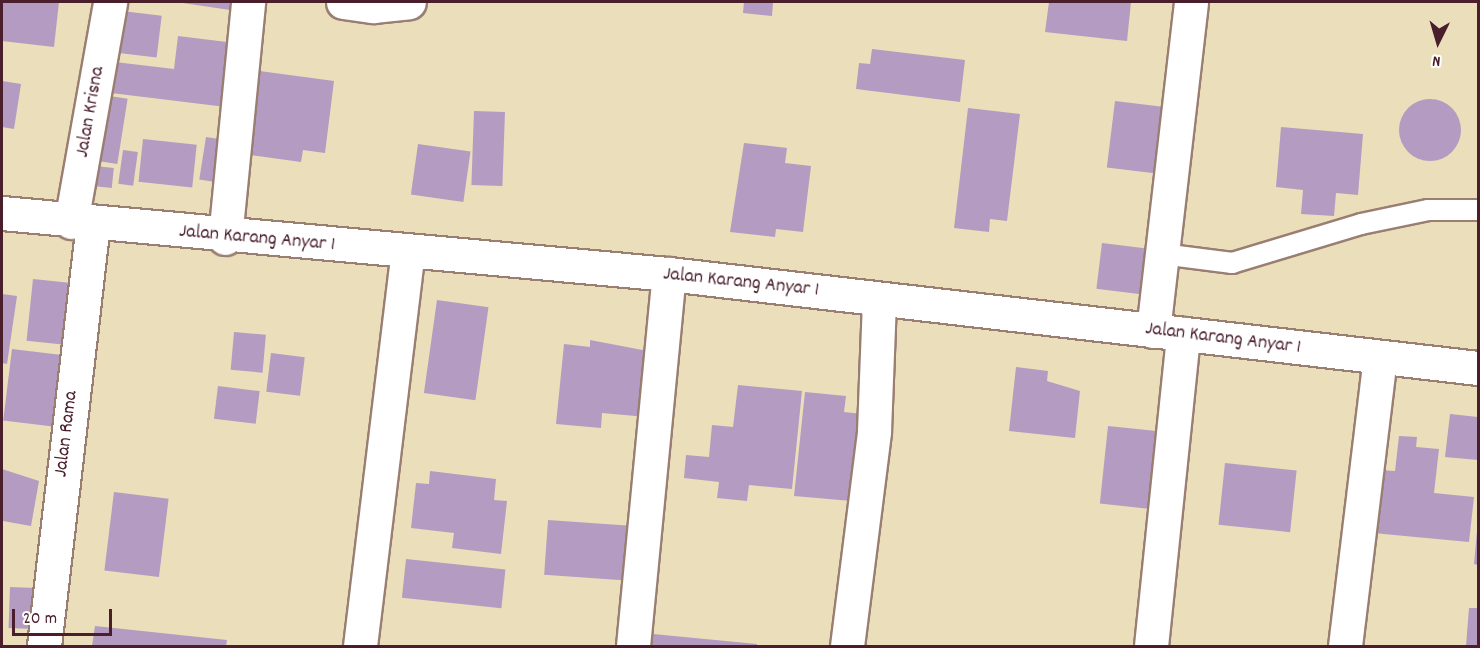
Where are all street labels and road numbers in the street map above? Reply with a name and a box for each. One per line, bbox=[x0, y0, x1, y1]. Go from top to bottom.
street label: Jalan Krisna bbox=[71, 65, 111, 159]
street label: Jalan Karang Anyar 1 bbox=[178, 220, 336, 258]
street label: Jalan Karang Anyar 1 bbox=[662, 263, 820, 303]
street label: Jalan Karang Anyar 1 bbox=[1144, 318, 1302, 360]
street label: Jalan Rama bbox=[50, 389, 84, 479]

